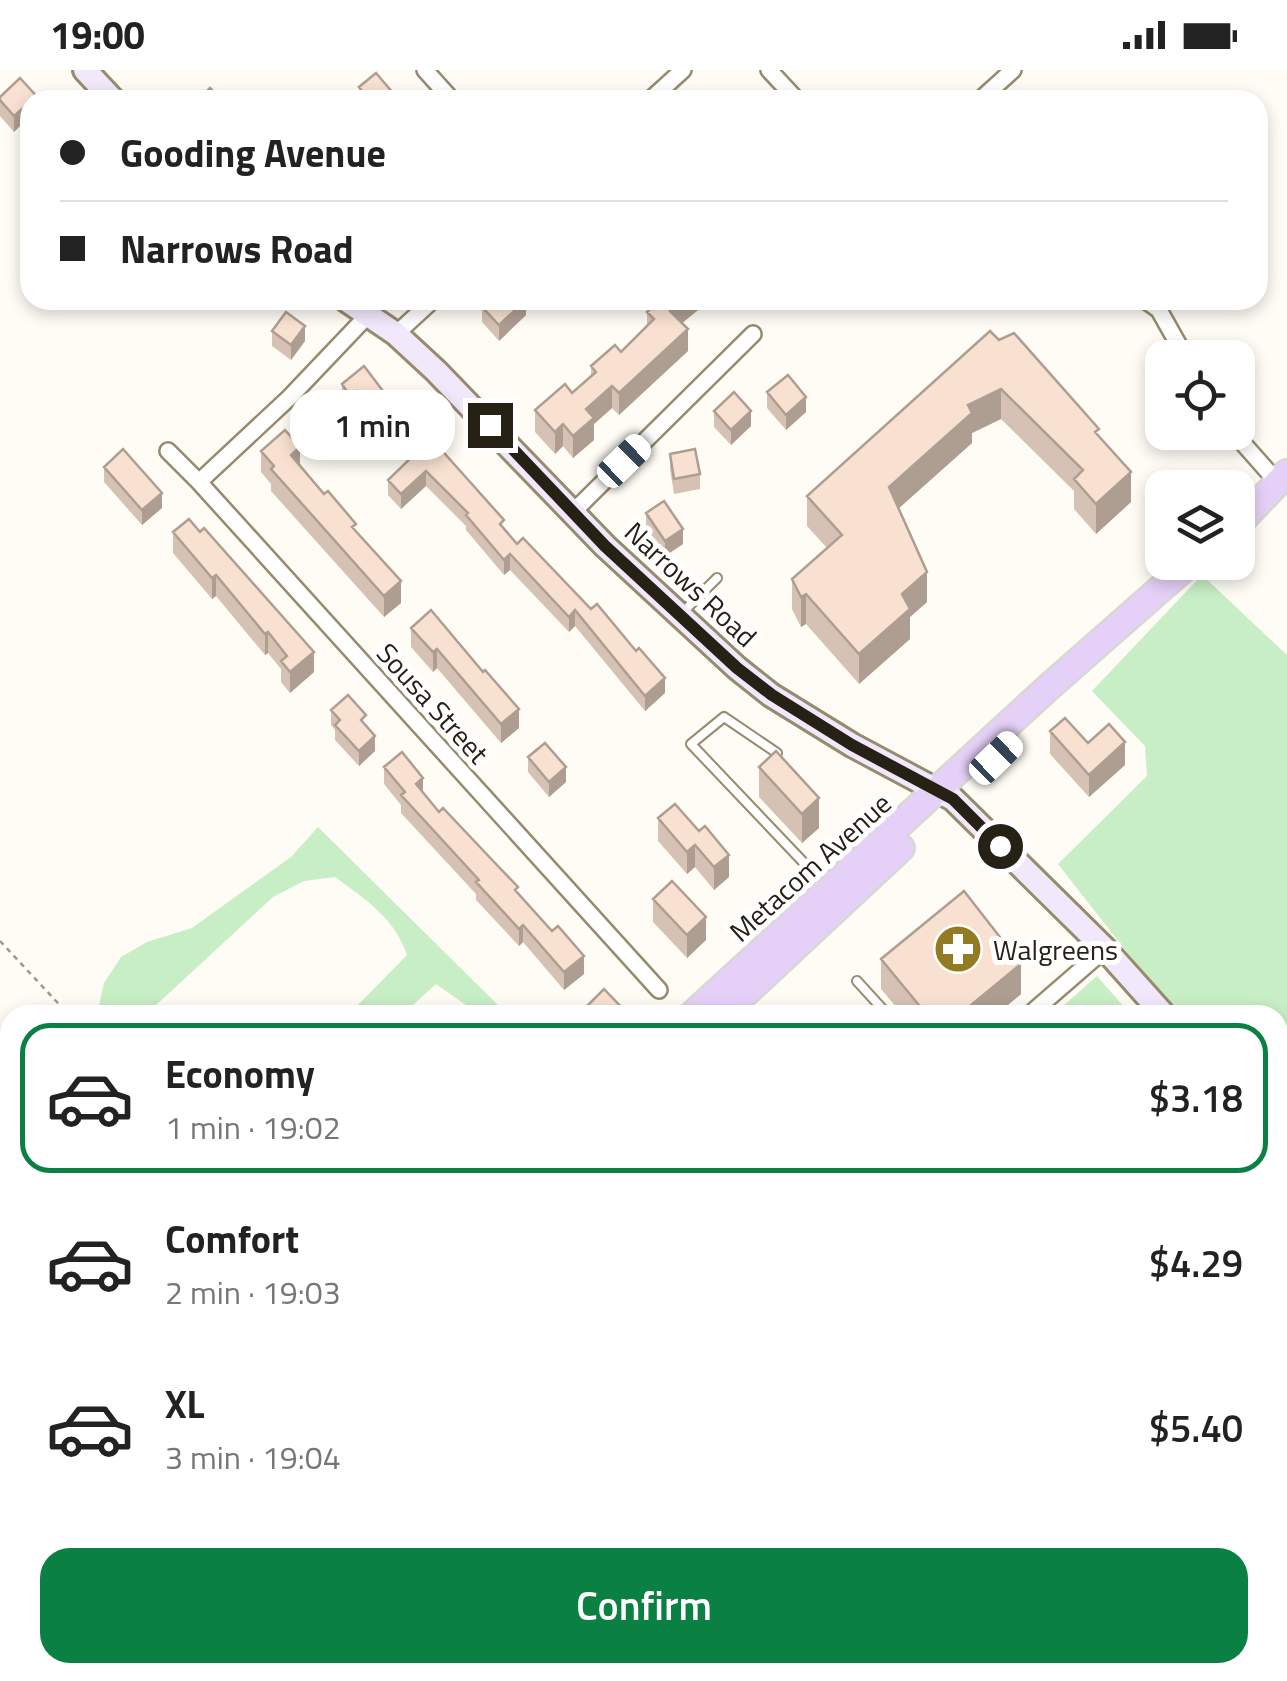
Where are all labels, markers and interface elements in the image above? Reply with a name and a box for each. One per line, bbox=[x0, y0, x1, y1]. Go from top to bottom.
text: 19:00 bbox=[50, 6, 145, 64]
text: Gooding Avenue bbox=[120, 124, 386, 182]
text: Narrows Road bbox=[120, 220, 354, 278]
map controls bbox=[1145, 340, 1255, 580]
button: locate bbox=[1145, 340, 1255, 450]
callout: 1 min bbox=[290, 390, 455, 460]
text: 1 min bbox=[334, 401, 411, 449]
route end bbox=[468, 403, 513, 448]
car bbox=[592, 429, 656, 493]
button: layers bbox=[1145, 470, 1255, 580]
street label: Narrows Road bbox=[615, 511, 767, 657]
street label: Sousa Street bbox=[367, 633, 499, 773]
car bbox=[964, 726, 1028, 790]
street label: Metacom Avenue bbox=[719, 782, 901, 952]
route start bbox=[978, 824, 1023, 869]
pharmacy icon: Walgreens bbox=[932, 923, 984, 975]
place label: Walgreens bbox=[993, 928, 1118, 971]
text: Economy bbox=[165, 1045, 315, 1103]
icon: car bbox=[45, 1053, 135, 1143]
text: $3.18 bbox=[1149, 1069, 1243, 1127]
text: 1 min · 19:02 bbox=[165, 1103, 341, 1151]
text: Comfort bbox=[165, 1210, 299, 1268]
icon: car bbox=[45, 1218, 135, 1308]
text: $4.29 bbox=[1149, 1234, 1243, 1292]
text: 2 min · 19:03 bbox=[165, 1268, 341, 1316]
text: XL bbox=[165, 1375, 205, 1433]
icon: car bbox=[45, 1383, 135, 1473]
text: $5.40 bbox=[1149, 1399, 1243, 1457]
text: 3 min · 19:04 bbox=[165, 1433, 341, 1481]
button: Confirm bbox=[40, 1548, 1248, 1663]

